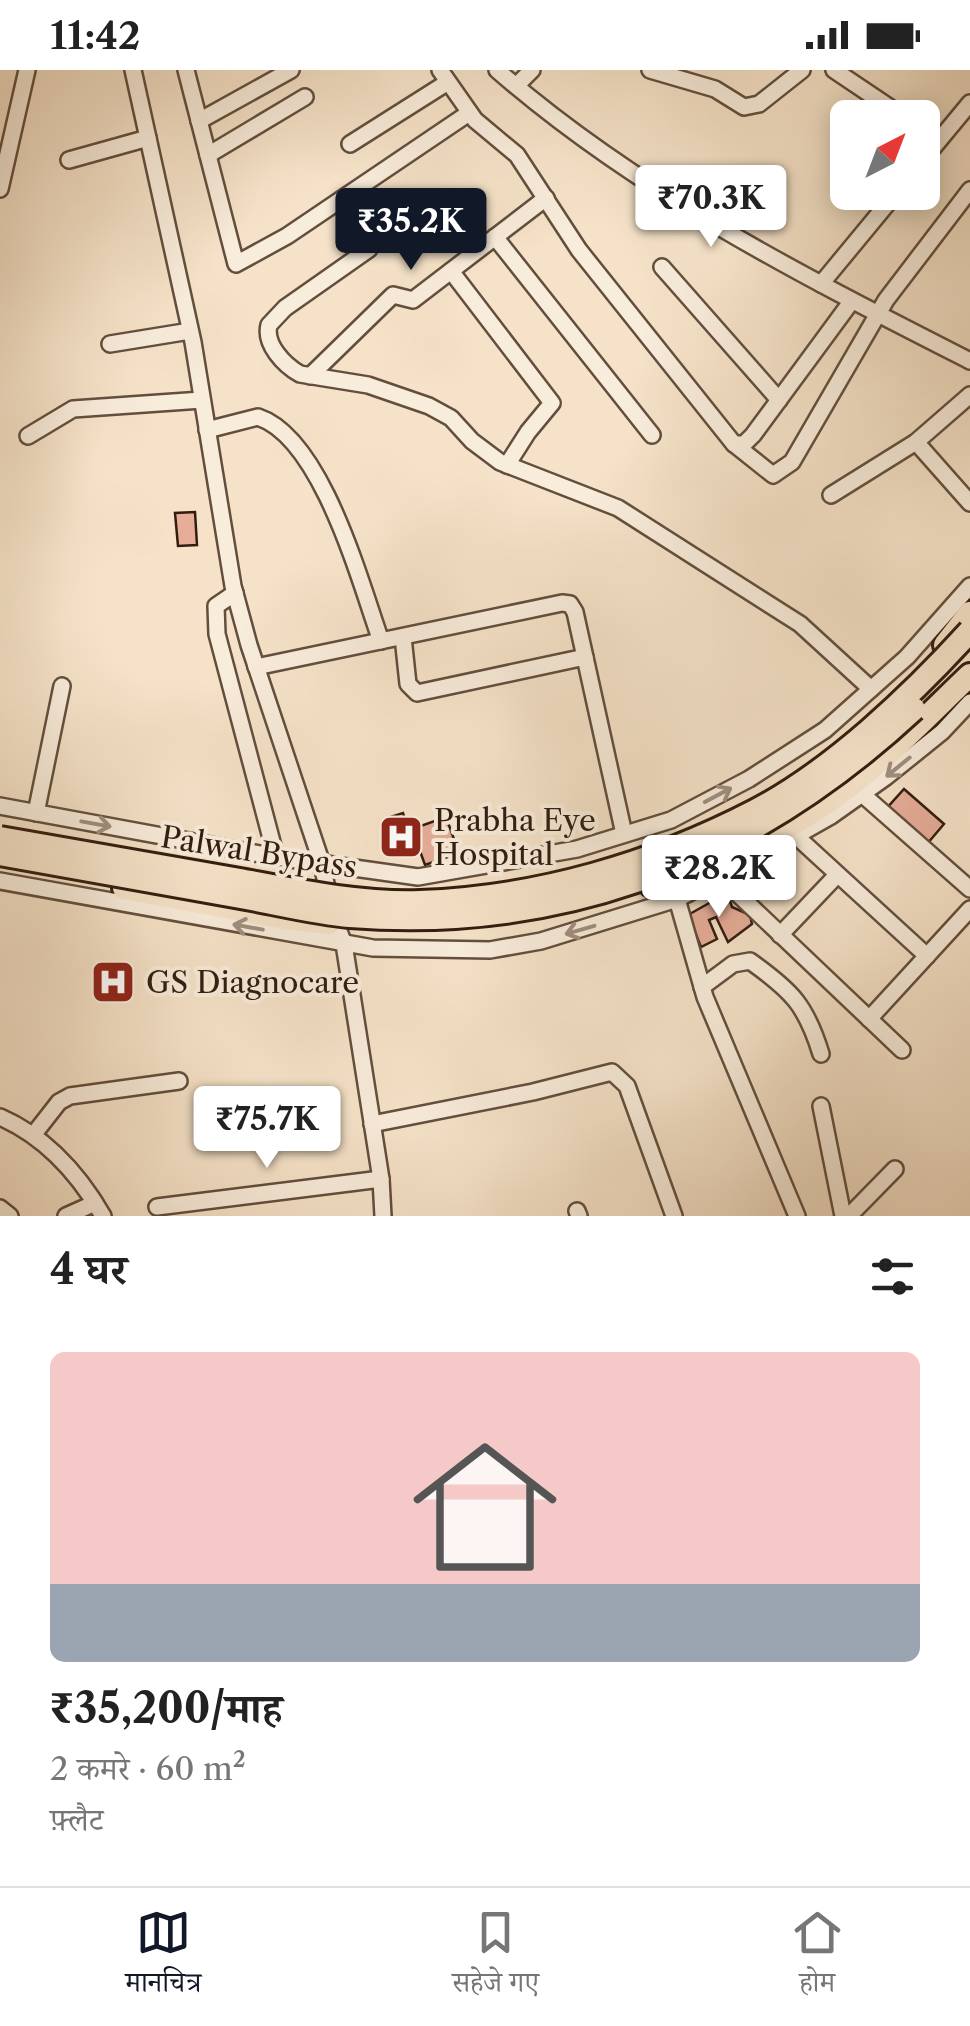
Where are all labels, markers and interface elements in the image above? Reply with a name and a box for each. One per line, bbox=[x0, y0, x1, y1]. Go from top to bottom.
text: 11:42 bbox=[50, 12, 140, 59]
north arrow bbox=[830, 100, 940, 210]
map controls bbox=[830, 100, 940, 210]
pin: ₹70.3K bbox=[630, 165, 792, 250]
text: ₹70.3K bbox=[657, 178, 765, 217]
pin: ₹35.2K bbox=[330, 188, 492, 273]
text: ₹35.2K bbox=[357, 201, 465, 240]
one-way arrow bbox=[886, 756, 912, 778]
one-way arrow bbox=[703, 785, 733, 804]
place label: Prabha Eye Hospital bbox=[434, 802, 596, 873]
hospital icon: Prabha Eye Hospital bbox=[378, 814, 424, 860]
one-way arrow bbox=[79, 815, 112, 834]
street label: Palwal Bypass bbox=[158, 818, 360, 886]
pin: ₹28.2K bbox=[638, 835, 800, 920]
text: ₹28.2K bbox=[664, 848, 774, 887]
one-way arrow bbox=[232, 917, 265, 936]
one-way arrow bbox=[565, 922, 596, 940]
hospital icon: GS Diagnocare bbox=[90, 959, 136, 1005]
place label: GS Diagnocare bbox=[146, 964, 359, 1001]
pin: ₹75.7K bbox=[186, 1086, 348, 1171]
text: ₹75.7K bbox=[216, 1099, 318, 1138]
text: 4 घर bbox=[50, 1243, 127, 1295]
icon: filters bbox=[865, 1249, 920, 1304]
icon: home bbox=[395, 1417, 575, 1597]
text: ₹35,200/माह bbox=[50, 1682, 282, 1734]
text: 2 कमरे · 60 m² bbox=[50, 1749, 246, 1788]
text: फ़्लैट bbox=[50, 1800, 103, 1839]
tab: मानचित्र bbox=[125, 1905, 201, 2010]
tab: सहेजे गए bbox=[452, 1905, 539, 2010]
tab: होम bbox=[790, 1905, 845, 2010]

